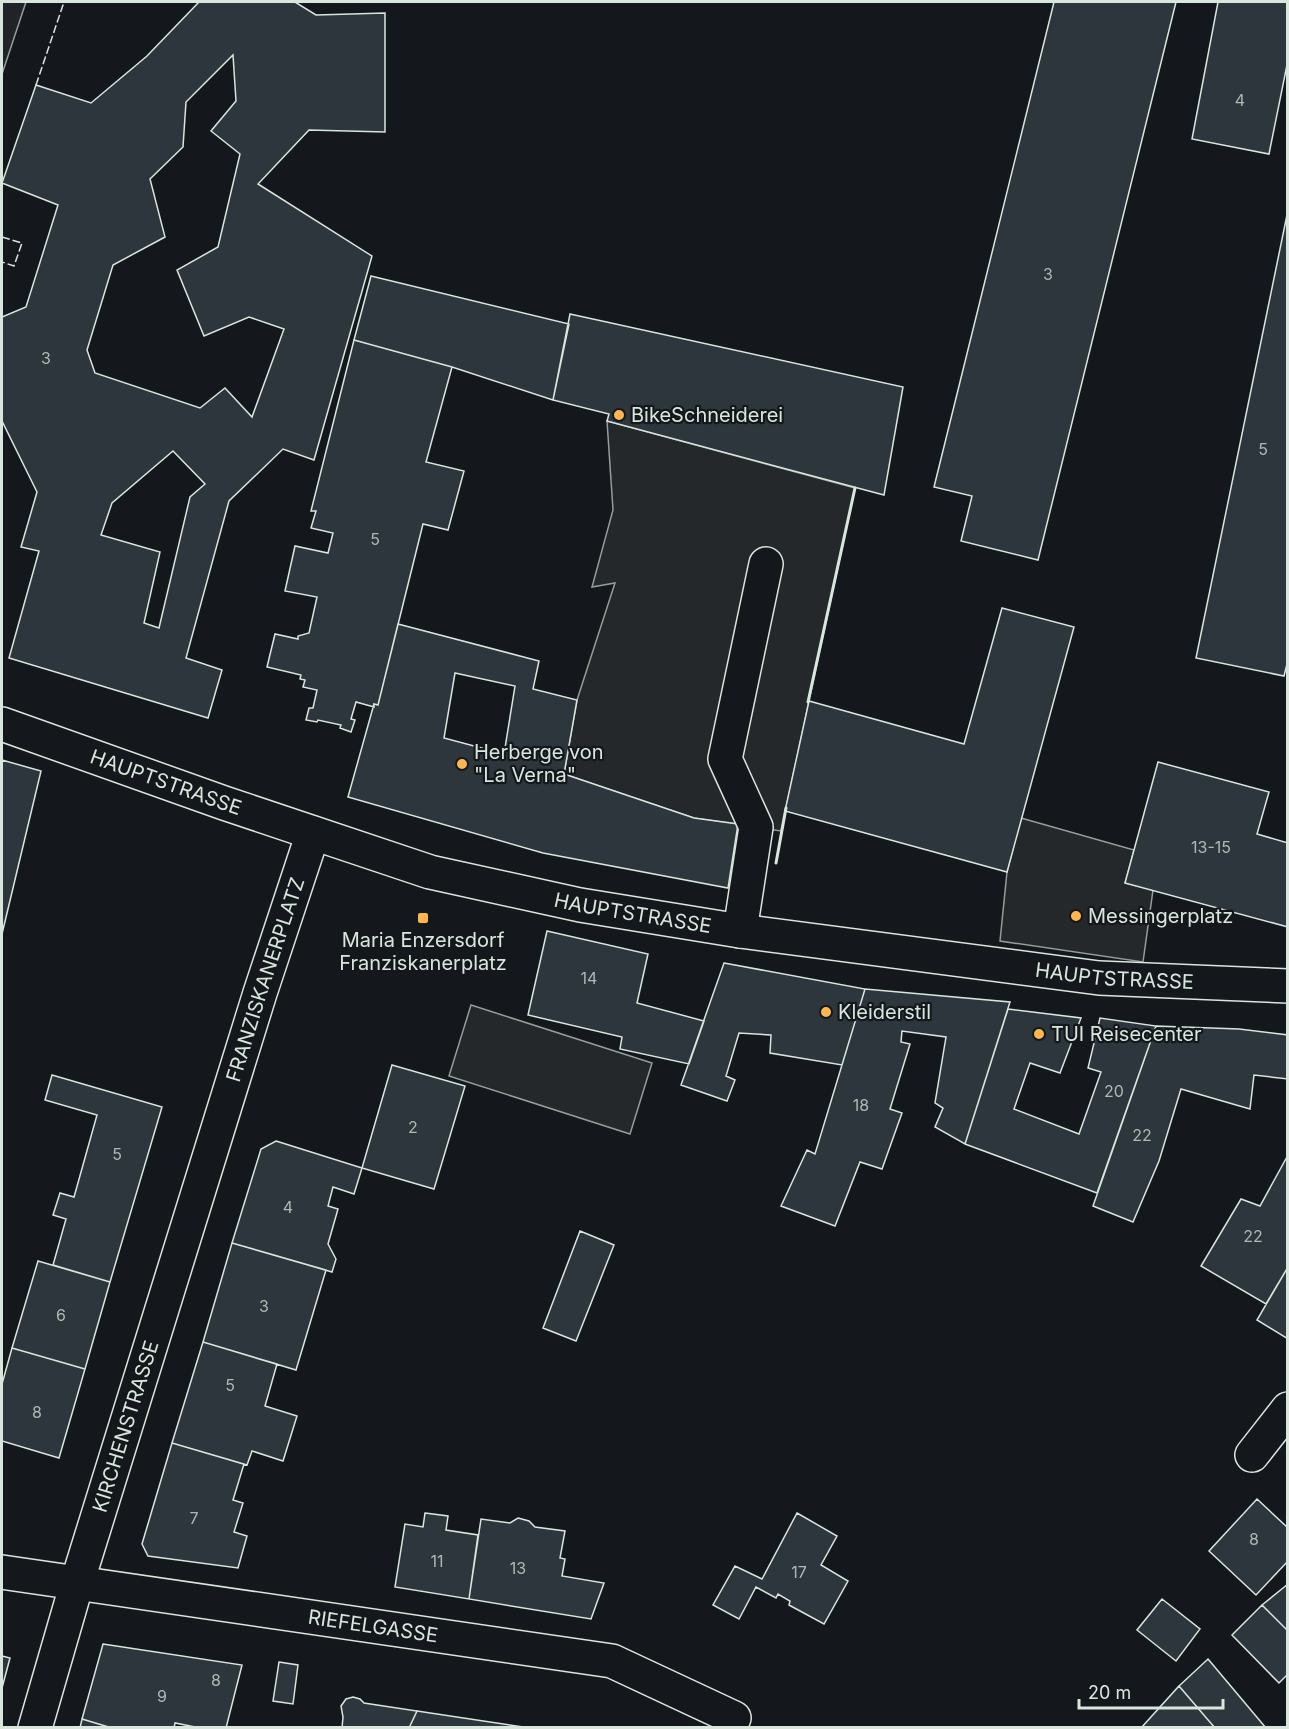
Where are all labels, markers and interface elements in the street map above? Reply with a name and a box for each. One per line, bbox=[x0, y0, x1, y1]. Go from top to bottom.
house number: 4 bbox=[1235, 90, 1245, 110]
house number: 3 bbox=[1043, 264, 1053, 284]
house number: 3 bbox=[41, 348, 51, 368]
place label: BikeSchneiderei bbox=[631, 403, 783, 427]
marker: BikeSchneiderei bbox=[612, 408, 626, 422]
house number: 5 bbox=[1258, 439, 1268, 459]
house number: 5 bbox=[370, 529, 380, 549]
place label: Herberge von "La Verna" bbox=[474, 740, 604, 787]
street label: HAUPTSTRASSE bbox=[87, 744, 245, 820]
marker: Herberge von "La Verna" bbox=[455, 757, 469, 771]
house number: 13-15 bbox=[1191, 837, 1231, 857]
street label: FRANZISKANERPLATZ bbox=[221, 874, 309, 1085]
street label: HAUPTSTRASSE bbox=[552, 888, 713, 938]
place label: Messingerplatz bbox=[1088, 904, 1233, 928]
marker: Messingerplatz bbox=[1069, 909, 1083, 923]
marker: Maria Enzersdorf Franziskanerplatz bbox=[416, 911, 430, 925]
place label: Maria Enzersdorf Franziskanerplatz bbox=[339, 928, 507, 975]
street label: HAUPTSTRASSE bbox=[1034, 958, 1194, 994]
house number: 14 bbox=[581, 968, 597, 988]
place label: Kleiderstil bbox=[838, 1000, 931, 1024]
marker: Kleiderstil bbox=[819, 1005, 833, 1019]
place label: TUI Reisecenter bbox=[1051, 1022, 1202, 1046]
marker: TUI Reisecenter bbox=[1032, 1027, 1046, 1041]
house number: 20 bbox=[1104, 1081, 1124, 1101]
house number: 18 bbox=[853, 1095, 869, 1115]
house number: 2 bbox=[408, 1117, 418, 1137]
house number: 22 bbox=[1132, 1125, 1152, 1145]
house number: 5 bbox=[112, 1144, 122, 1164]
house number: 4 bbox=[283, 1197, 293, 1217]
house number: 22 bbox=[1243, 1226, 1263, 1246]
house number: 3 bbox=[259, 1296, 269, 1316]
house number: 6 bbox=[56, 1305, 66, 1325]
street label: KIRCHENSTRASSE bbox=[88, 1338, 163, 1515]
house number: 5 bbox=[225, 1375, 235, 1395]
house number: 8 bbox=[32, 1402, 42, 1422]
house number: 7 bbox=[189, 1508, 199, 1528]
house number: 8 bbox=[1249, 1529, 1259, 1549]
house number: 11 bbox=[430, 1551, 444, 1571]
house number: 13 bbox=[510, 1558, 526, 1578]
house number: 17 bbox=[791, 1562, 807, 1582]
street label: RIEFELGASSE bbox=[307, 1605, 440, 1647]
house number: 8 bbox=[211, 1670, 221, 1690]
scale bar bbox=[1079, 1672, 1223, 1710]
text: 20 m bbox=[1088, 1682, 1131, 1703]
house number: 9 bbox=[157, 1686, 167, 1706]

